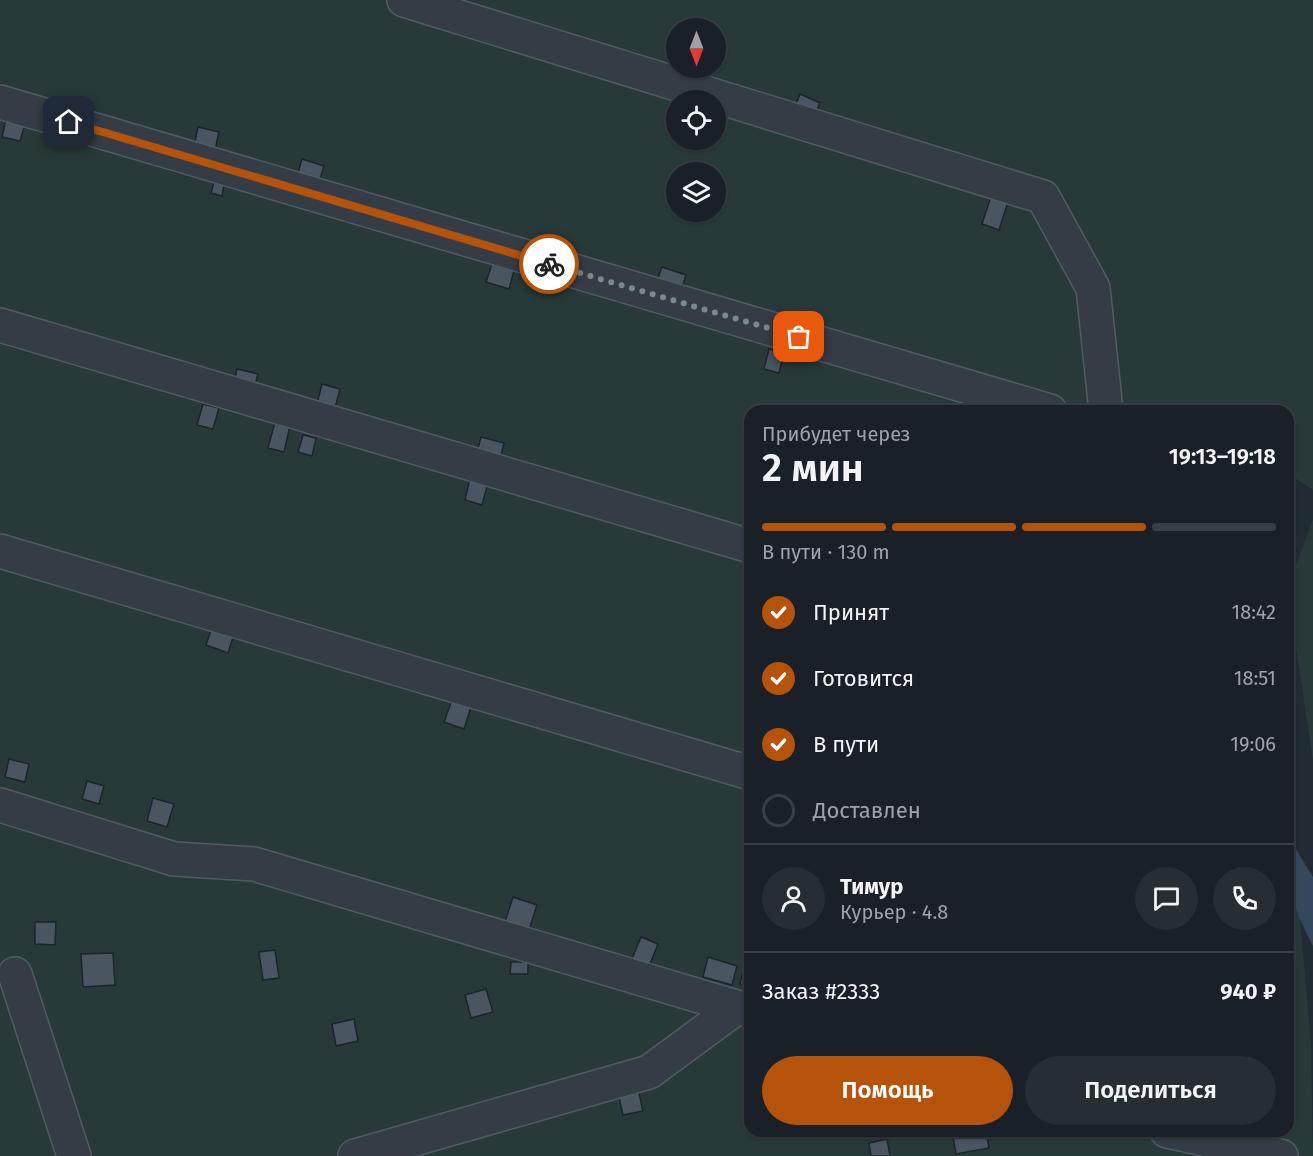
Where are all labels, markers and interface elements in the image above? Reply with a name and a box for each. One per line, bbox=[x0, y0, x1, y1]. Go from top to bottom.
north arrow bbox=[666, 18, 726, 78]
map controls bbox=[666, 18, 726, 222]
button: locate bbox=[666, 90, 726, 150]
pin bbox=[43, 96, 94, 147]
icon: home bbox=[52, 105, 85, 138]
button: layers bbox=[666, 162, 726, 222]
courier bbox=[519, 234, 579, 294]
icon: bike bbox=[533, 248, 566, 281]
pin bbox=[773, 311, 824, 362]
icon: bag bbox=[782, 320, 815, 353]
text: Прибудет через bbox=[762, 422, 911, 446]
text: 19:13–19:18 bbox=[1169, 443, 1276, 470]
text: 2 мин bbox=[762, 445, 864, 491]
text: В пути · 130 m bbox=[762, 540, 890, 564]
icon: check bbox=[762, 596, 795, 629]
text: Принят bbox=[813, 599, 889, 626]
text: 18:42 bbox=[1231, 600, 1276, 624]
icon: check bbox=[762, 662, 795, 695]
text: Готовится bbox=[813, 665, 914, 692]
text: 18:51 bbox=[1234, 666, 1276, 690]
icon: check bbox=[762, 728, 795, 761]
text: В пути bbox=[813, 731, 879, 758]
text: 19:06 bbox=[1230, 732, 1276, 756]
text: Доставлен bbox=[813, 797, 921, 824]
button: person bbox=[762, 867, 825, 930]
button: chat bbox=[1135, 867, 1198, 930]
button: phone bbox=[1213, 867, 1276, 930]
text: Тимур bbox=[840, 873, 903, 900]
text: Курьер · 4.8 bbox=[840, 900, 948, 924]
text: Заказ #2333 bbox=[762, 978, 880, 1005]
text: 940 ₽ bbox=[1220, 978, 1276, 1005]
button: Помощь bbox=[762, 1056, 1013, 1125]
button: Поделиться bbox=[1025, 1056, 1276, 1125]

